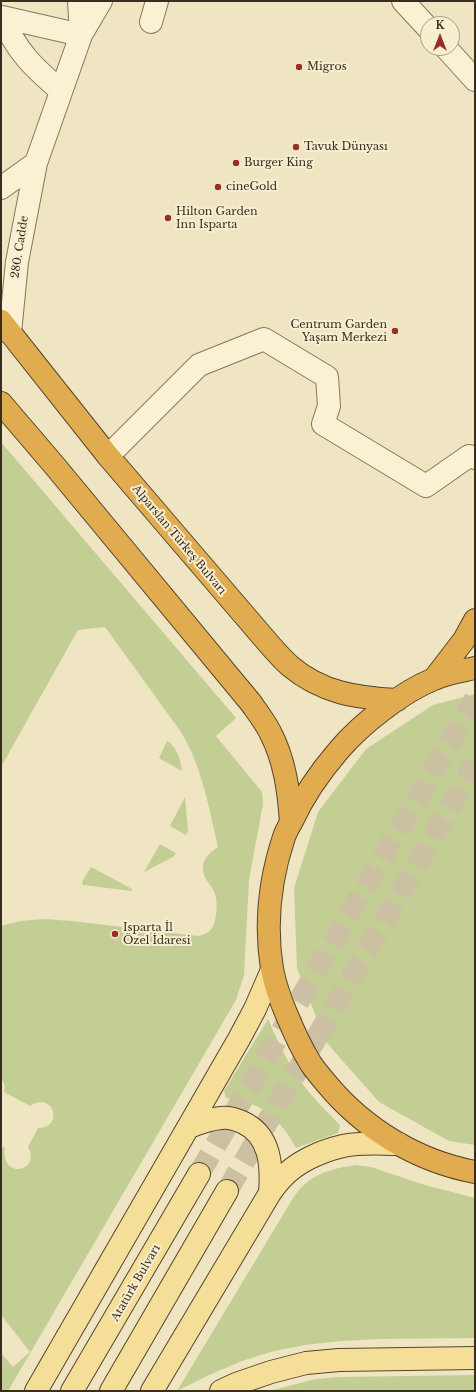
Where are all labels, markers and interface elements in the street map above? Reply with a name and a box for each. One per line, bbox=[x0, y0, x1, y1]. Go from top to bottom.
north arrow bbox=[420, 16, 460, 56]
text: K bbox=[435, 18, 445, 32]
place label: Migros bbox=[307, 60, 347, 74]
marker: Migros bbox=[294, 62, 304, 72]
place label: Tavuk Dünyası bbox=[304, 140, 388, 154]
marker: Tavuk Dünyası bbox=[291, 142, 301, 152]
place label: Burger King bbox=[244, 156, 313, 170]
marker: Burger King bbox=[231, 158, 241, 168]
place label: cineGold bbox=[226, 180, 277, 194]
marker: cineGold bbox=[213, 182, 223, 192]
place label: Hilton Garden Inn Isparta bbox=[176, 205, 258, 231]
marker: Hilton Garden Inn Isparta bbox=[163, 213, 173, 223]
street label: 280. Cadde bbox=[9, 215, 31, 279]
place label: Centrum Garden Yaşam Merkezi bbox=[290, 318, 387, 344]
marker: Centrum Garden Yaşam Merkezi bbox=[390, 326, 400, 336]
street label: Alparslan Türkeş Bulvarı bbox=[129, 483, 229, 597]
place label: Isparta İl Özel İdaresi bbox=[123, 921, 190, 947]
marker: Isparta İl Özel İdaresi bbox=[110, 929, 120, 939]
street label: Atatürk Bulvarı bbox=[109, 1242, 163, 1324]

